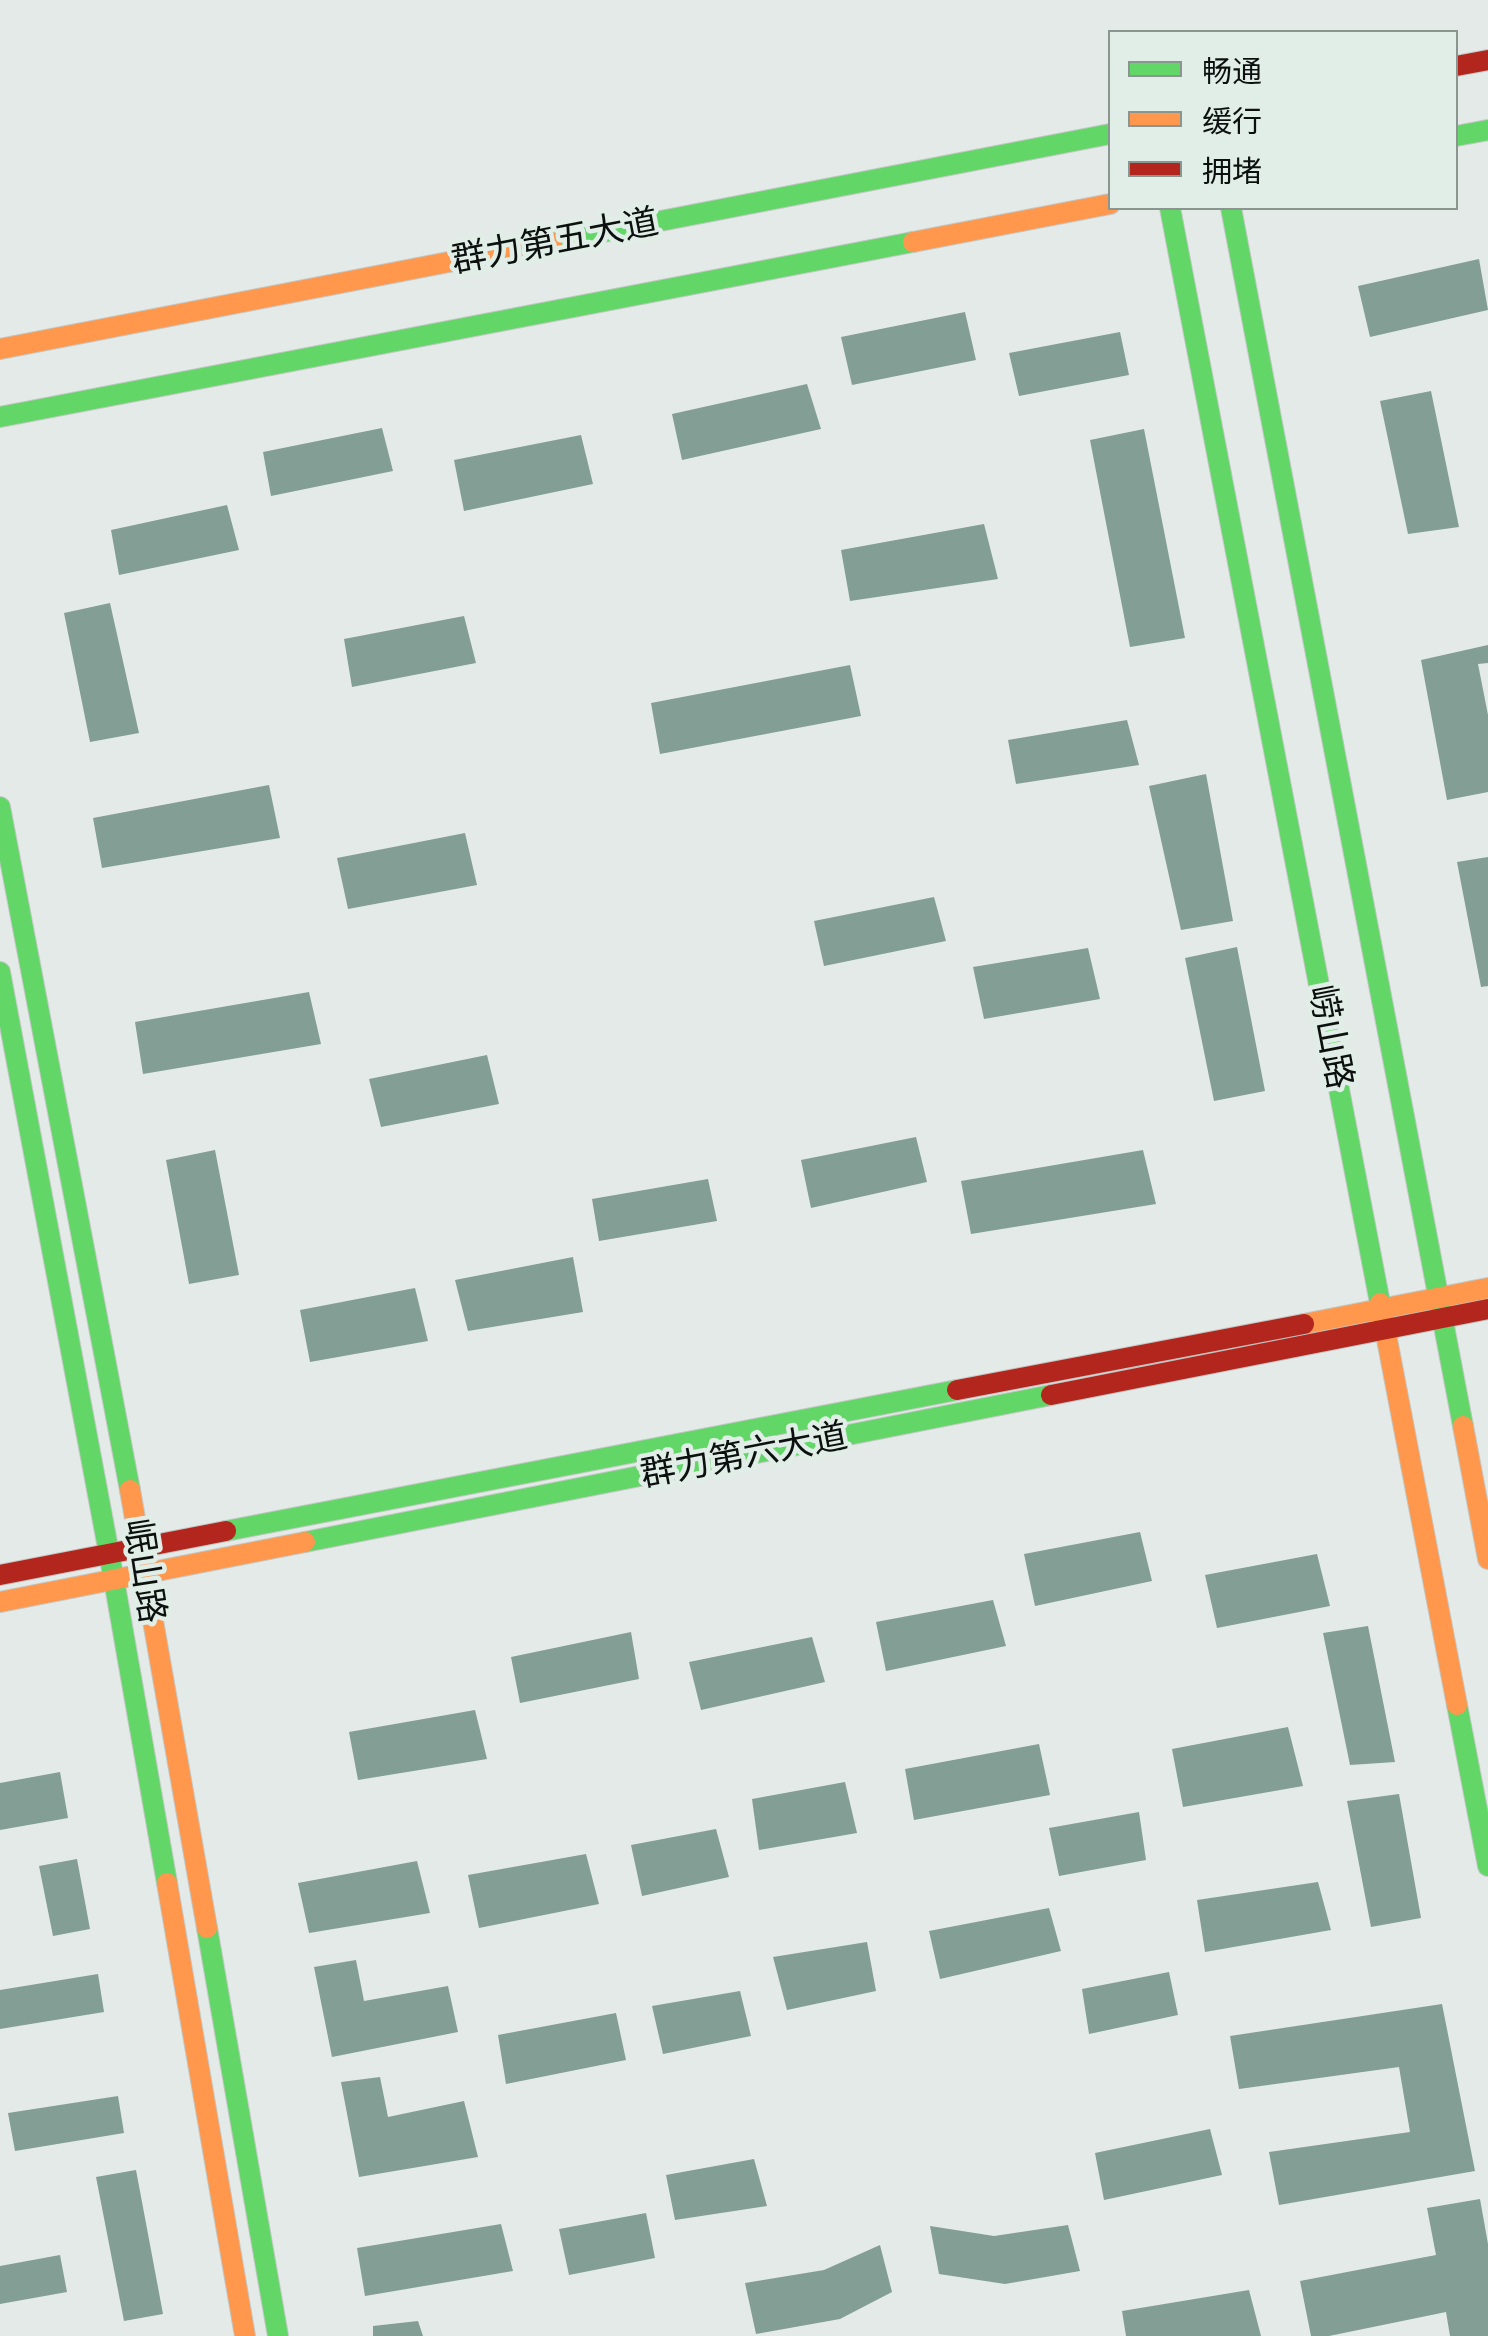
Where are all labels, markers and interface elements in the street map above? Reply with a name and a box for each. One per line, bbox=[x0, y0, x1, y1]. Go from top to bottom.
legend bbox=[1108, 30, 1458, 210]
text: 畅通 bbox=[1202, 52, 1262, 90]
text: 缓行 bbox=[1202, 102, 1262, 140]
text: 拥堵 bbox=[1202, 152, 1262, 190]
street label: 群力第五大道 bbox=[448, 201, 662, 283]
street label: 崂山路 bbox=[1299, 981, 1361, 1093]
street label: 群力第六大道 bbox=[637, 1415, 851, 1497]
street label: 岷山路 bbox=[115, 1516, 173, 1626]

